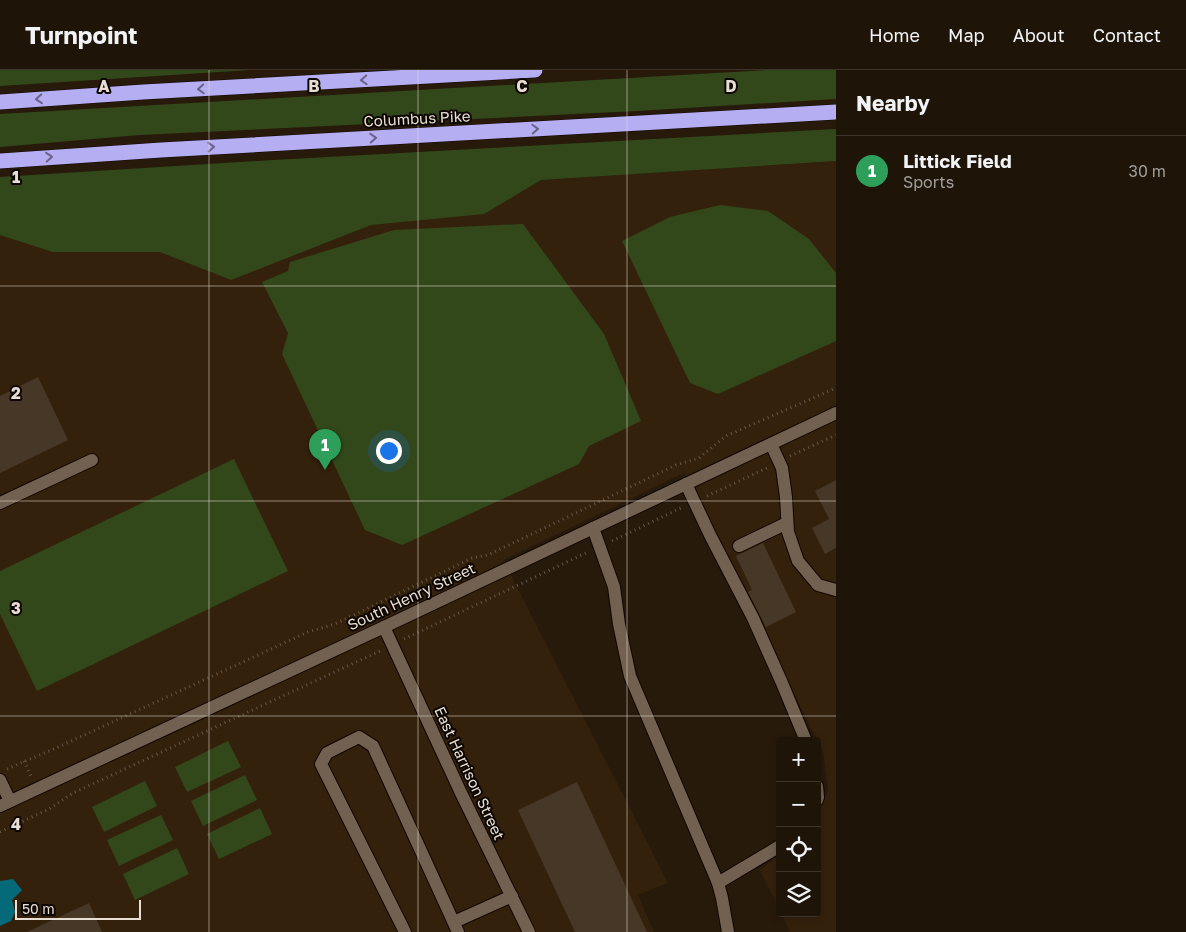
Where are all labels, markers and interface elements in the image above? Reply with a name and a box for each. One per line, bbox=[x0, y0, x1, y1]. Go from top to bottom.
text: Turnpoint bbox=[25, 20, 138, 49]
text: Home bbox=[869, 24, 920, 46]
text: Map bbox=[948, 24, 985, 46]
text: About bbox=[1013, 24, 1065, 46]
text: Contact bbox=[1093, 24, 1161, 46]
one-way arrow bbox=[359, 74, 367, 85]
text: A bbox=[98, 76, 110, 96]
text: B bbox=[308, 76, 320, 96]
text: C bbox=[516, 76, 528, 96]
text: D bbox=[725, 76, 737, 96]
one-way arrow bbox=[197, 83, 205, 94]
text: Nearby bbox=[856, 90, 930, 116]
one-way arrow bbox=[35, 93, 43, 104]
street label: Columbus Pike bbox=[363, 106, 471, 130]
one-way arrow bbox=[532, 124, 540, 135]
one-way arrow bbox=[369, 133, 377, 144]
one-way arrow bbox=[207, 142, 215, 153]
text: Littick Field bbox=[903, 149, 1012, 172]
one-way arrow bbox=[45, 152, 53, 163]
text: 1 bbox=[868, 161, 876, 181]
text: 30 m bbox=[1129, 161, 1166, 181]
text: 1 bbox=[12, 167, 20, 187]
text: Sports bbox=[903, 172, 954, 192]
text: 2 bbox=[11, 383, 21, 403]
pin: 1 bbox=[309, 429, 341, 470]
your location bbox=[376, 438, 402, 464]
street label: South Henry Street bbox=[344, 559, 478, 633]
text: 3 bbox=[11, 598, 21, 618]
street label: East Harrison Street bbox=[431, 703, 509, 843]
map controls bbox=[776, 737, 821, 917]
button: + bbox=[776, 737, 821, 782]
button: − bbox=[776, 782, 821, 827]
text: 4 bbox=[11, 814, 21, 834]
button: locate bbox=[776, 827, 821, 872]
button: layers bbox=[776, 872, 821, 917]
scale bar bbox=[15, 897, 141, 920]
text: 50 m bbox=[22, 900, 55, 917]

